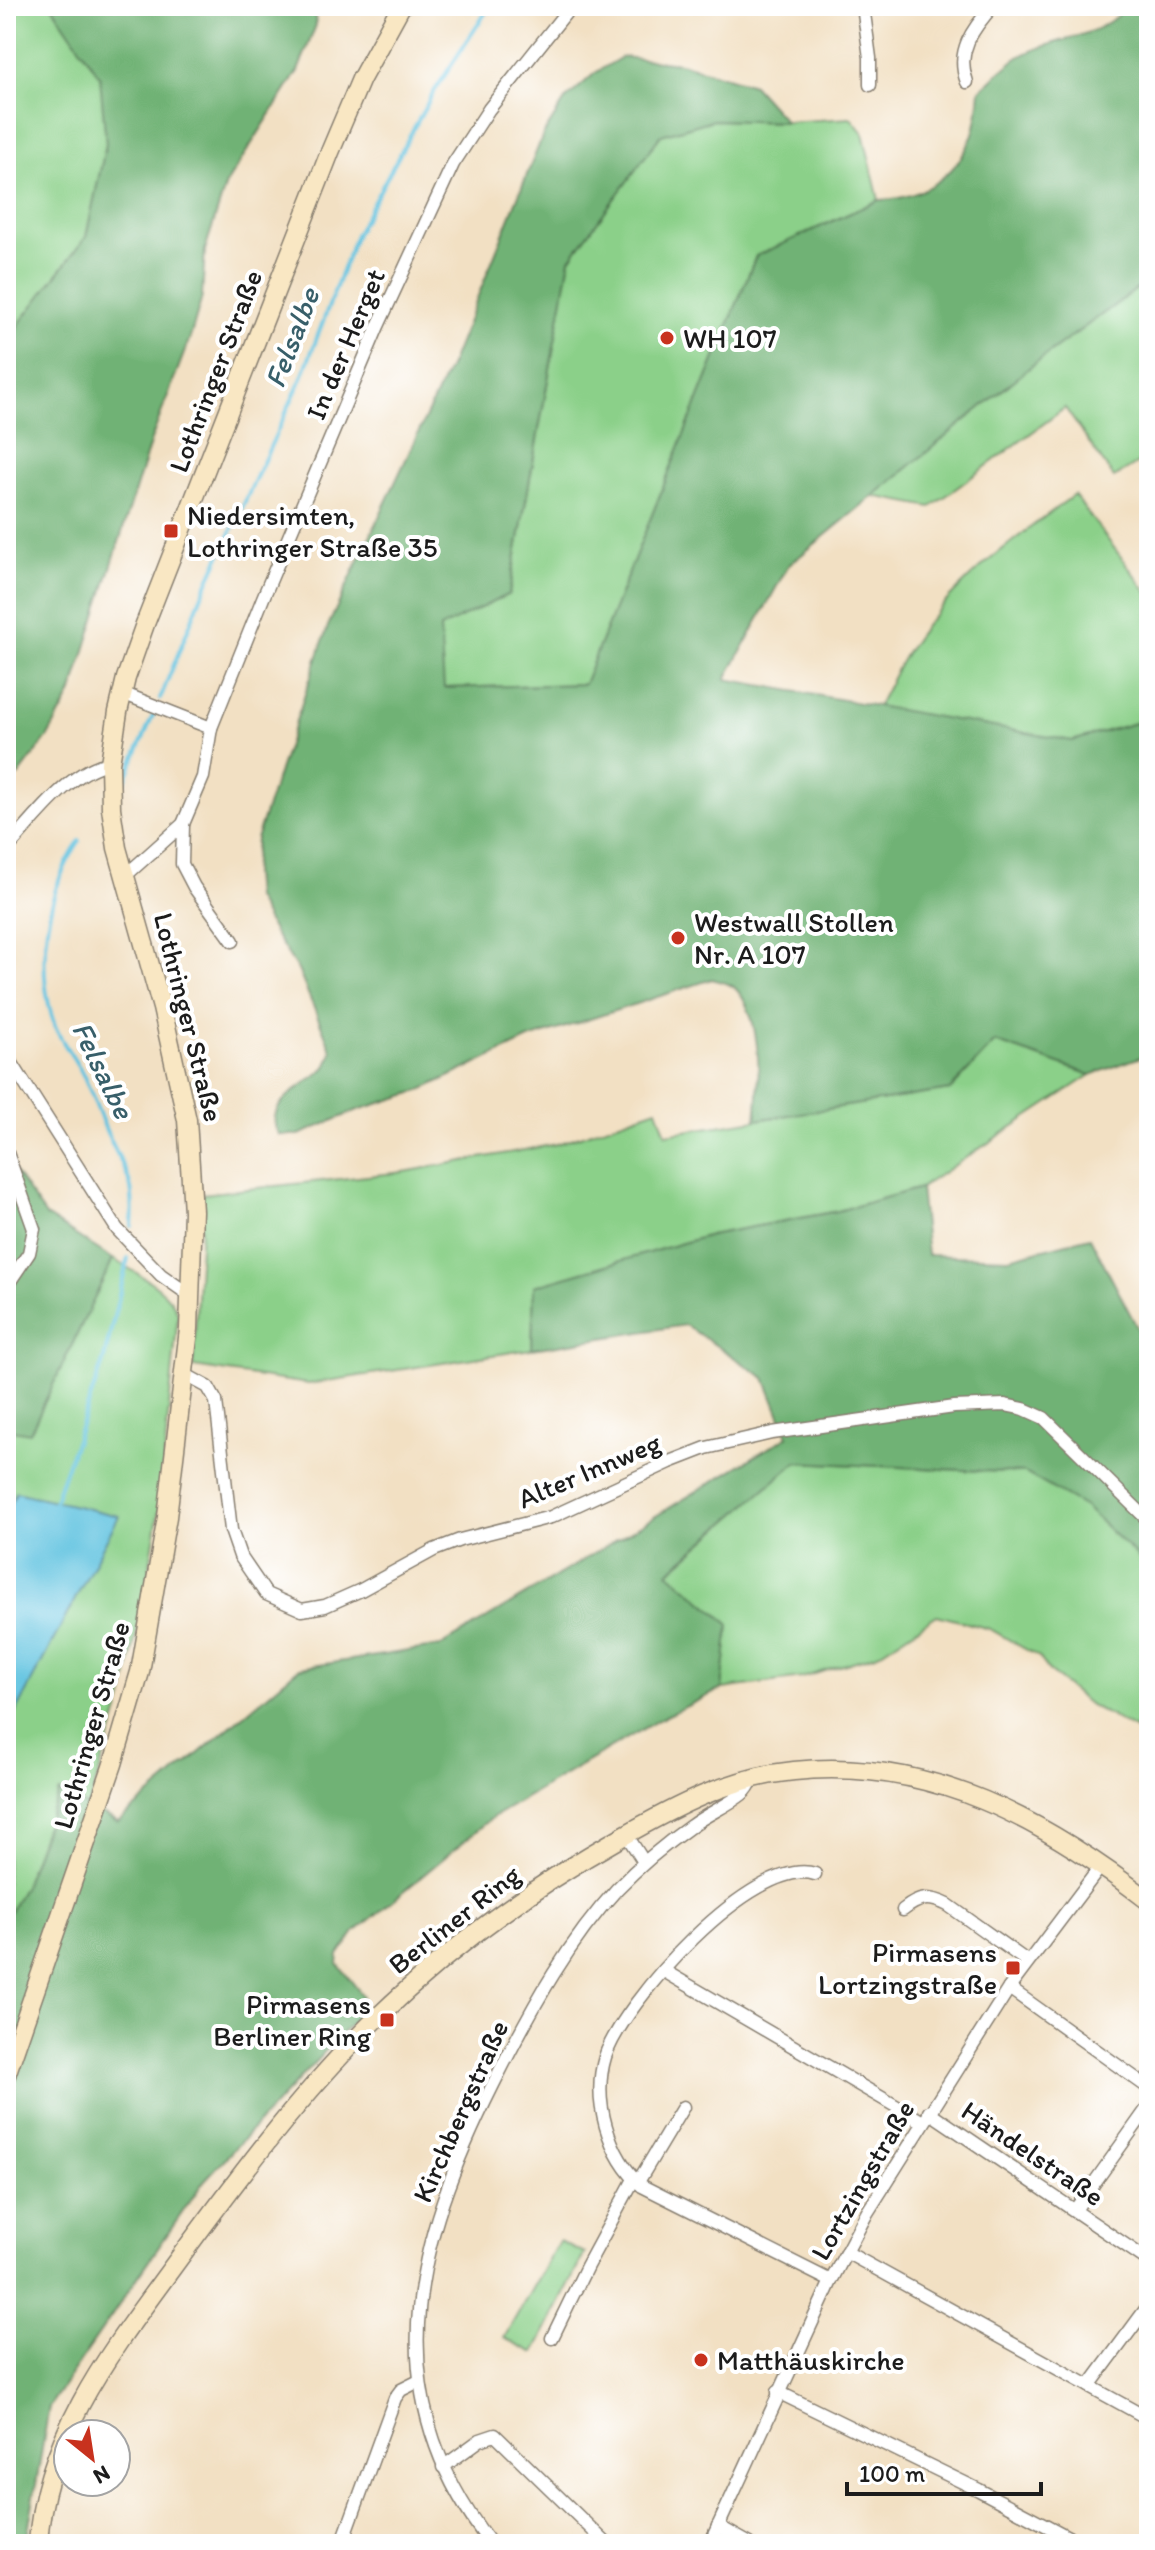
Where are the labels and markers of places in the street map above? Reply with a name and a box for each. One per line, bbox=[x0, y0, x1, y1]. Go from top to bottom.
place label: WH 107 bbox=[683, 321, 777, 355]
marker: WH 107 bbox=[658, 329, 676, 347]
place label: Niedersimten, Lothringer Straße 35 bbox=[187, 498, 438, 564]
marker: Niedersimten, Lothringer Straße 35 bbox=[162, 522, 180, 540]
place label: Westwall Stollen Nr. A 107 bbox=[694, 905, 894, 971]
marker: Westwall Stollen Nr. A 107 bbox=[669, 929, 687, 947]
place label: Pirmasens Lortzingstraße bbox=[818, 1935, 997, 2001]
marker: Pirmasens Lortzingstraße bbox=[1004, 1959, 1022, 1977]
place label: Pirmasens Berliner Ring bbox=[213, 1987, 372, 2053]
marker: Pirmasens Berliner Ring bbox=[378, 2011, 396, 2029]
place label: Matthäuskirche bbox=[717, 2343, 905, 2377]
marker: Matthäuskirche bbox=[692, 2351, 710, 2369]

